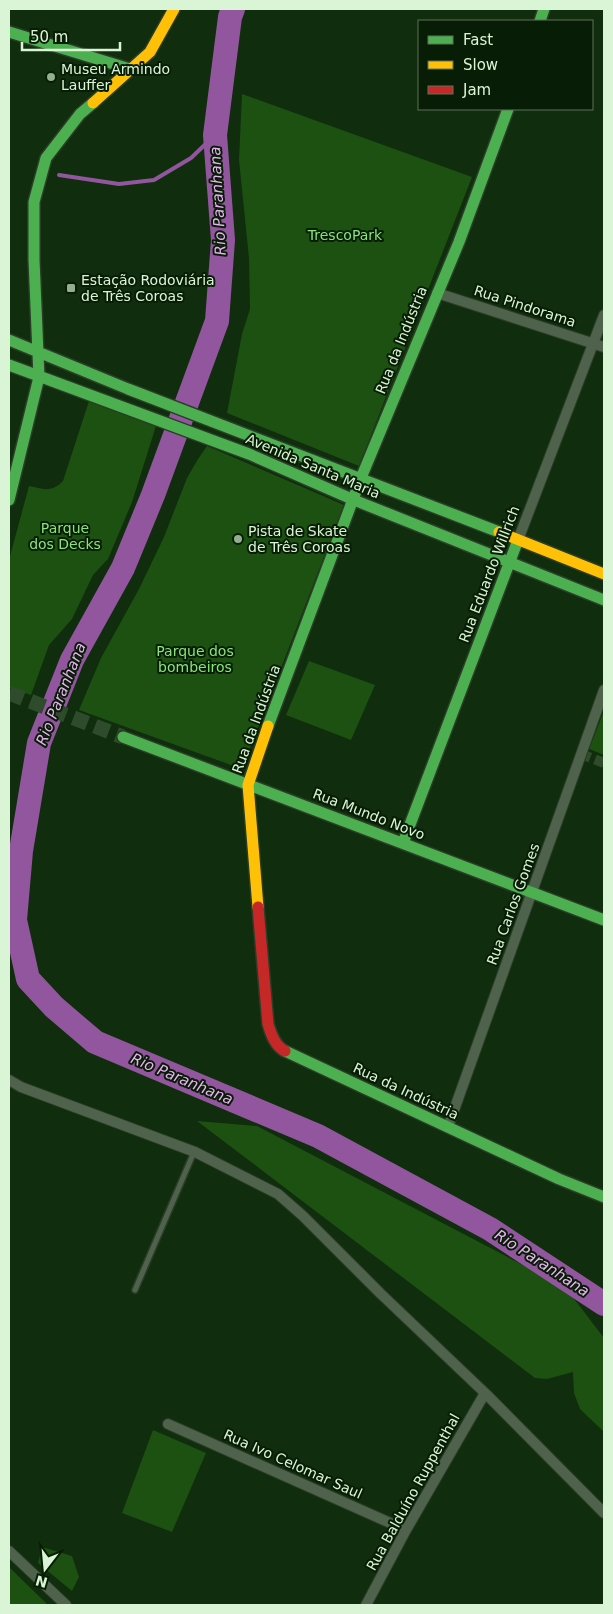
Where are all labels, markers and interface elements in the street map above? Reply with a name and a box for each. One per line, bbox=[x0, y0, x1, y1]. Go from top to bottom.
scale bar bbox=[22, 20, 120, 52]
legend bbox=[418, 20, 593, 110]
text: 50 m bbox=[30, 28, 68, 46]
text: Fast bbox=[463, 31, 493, 49]
text: Slow bbox=[463, 56, 498, 74]
place label: Museu Armindo Lauffer bbox=[61, 61, 170, 93]
marker: Museu Armindo Lauffer bbox=[45, 71, 57, 83]
text: Jam bbox=[462, 81, 491, 99]
water label: Rio Paranhana bbox=[206, 146, 230, 256]
park label: TrescoPark bbox=[307, 227, 383, 243]
place label: Estação Rodoviária de Três Coroas bbox=[81, 272, 215, 304]
marker: Estação Rodoviária de Três Coroas bbox=[65, 282, 77, 294]
street label: Rua Pindorama bbox=[472, 282, 578, 330]
street label: Rua da Indústria bbox=[372, 284, 430, 396]
street label: Avenida Santa Maria bbox=[244, 430, 382, 502]
street label: Rua Eduardo Willrich bbox=[456, 503, 522, 645]
park label: Parque dos Decks bbox=[29, 520, 101, 552]
place label: Pista de Skate de Três Coroas bbox=[248, 523, 350, 555]
marker: Pista de Skate de Três Coroas bbox=[232, 533, 244, 545]
water label: Rio Paranhana bbox=[32, 640, 90, 748]
park label: Parque dos bombeiros bbox=[156, 643, 234, 675]
street label: Rua da Indústria bbox=[229, 662, 283, 776]
street label: Rua Mundo Novo bbox=[311, 785, 427, 843]
street label: Rua Carlos Gomes bbox=[484, 841, 542, 967]
water label: Rio Paranhana bbox=[128, 1049, 236, 1109]
street label: Rua da Indústria bbox=[351, 1060, 461, 1122]
water label: Rio Paranhana bbox=[491, 1226, 593, 1300]
street label: Rua Balduíno Ruppenthal bbox=[363, 1411, 463, 1573]
street label: Rua Ivo Celomar Saul bbox=[221, 1426, 365, 1502]
north arrow bbox=[20, 1544, 70, 1594]
text: N bbox=[34, 1572, 49, 1591]

